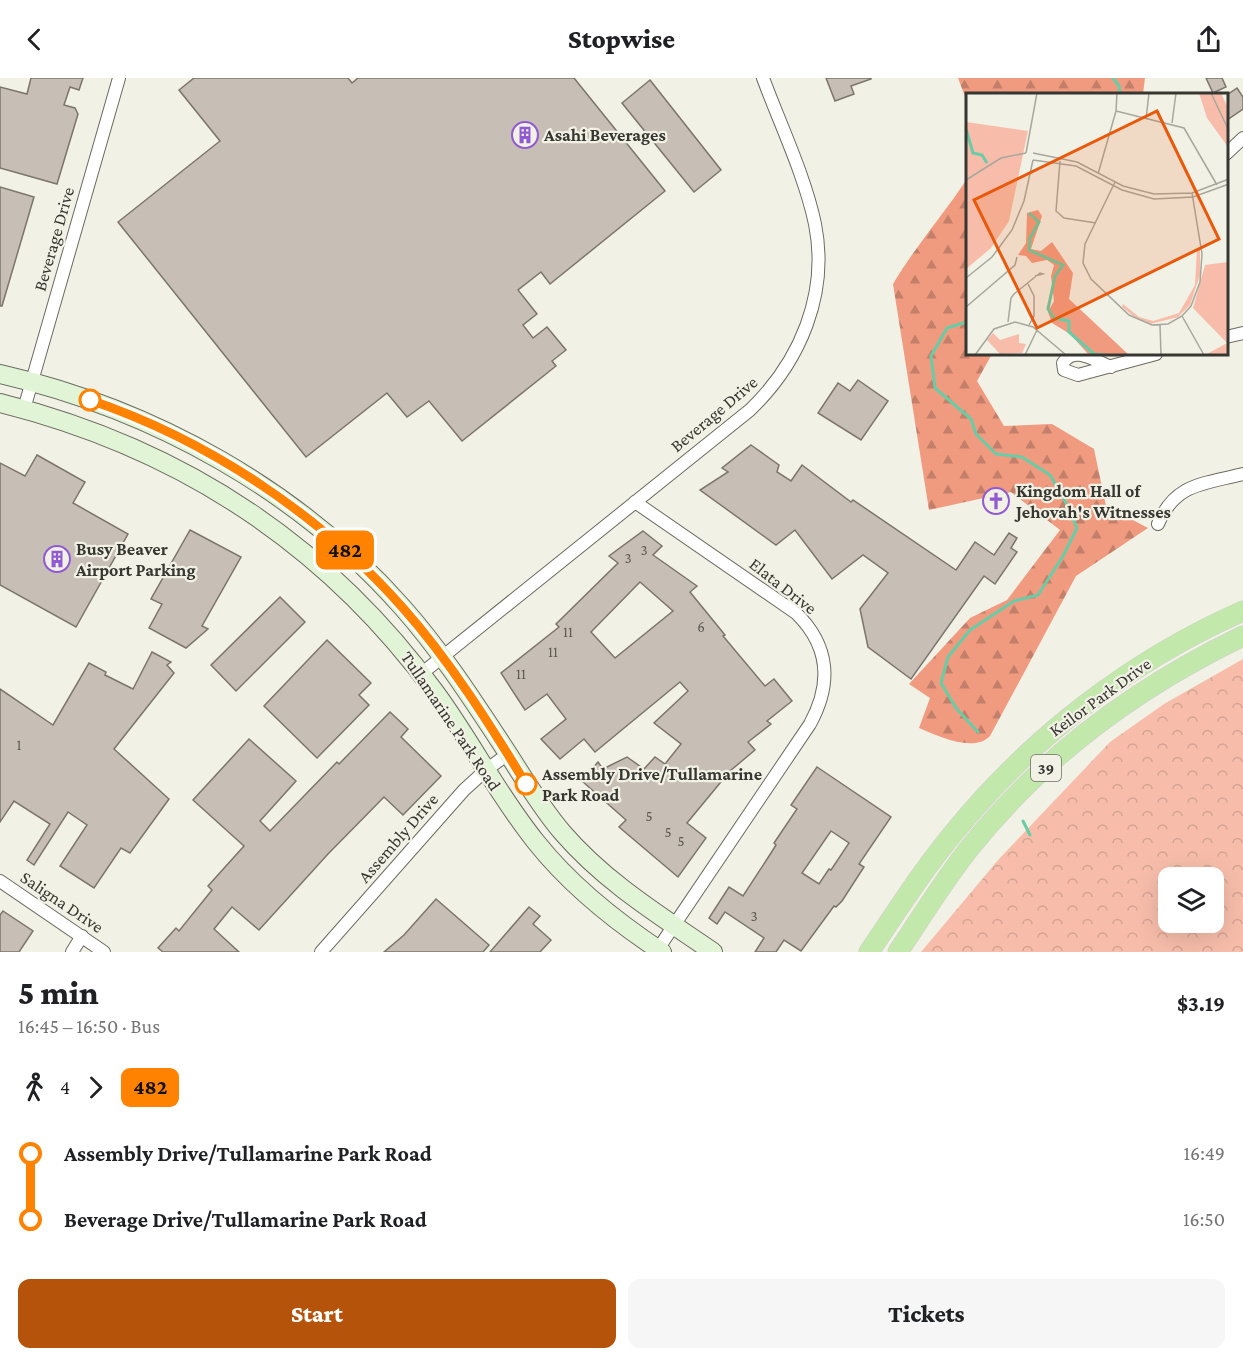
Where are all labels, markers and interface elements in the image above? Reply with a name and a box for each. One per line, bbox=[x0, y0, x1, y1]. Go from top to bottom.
icon: back bbox=[18, 23, 51, 56]
icon: share bbox=[1192, 23, 1225, 56]
text: Stopwise bbox=[568, 24, 675, 54]
inset map bbox=[966, 93, 1228, 356]
building icon: Asahi Beverages bbox=[510, 120, 540, 150]
place label: Asahi Beverages bbox=[543, 125, 666, 145]
street label: Beverage Drive bbox=[30, 185, 78, 293]
street label: Beverage Drive bbox=[667, 372, 762, 456]
unlabelled marker bbox=[79, 389, 101, 411]
place label: Kingdom Hall of Jehovah's Witnesses bbox=[1014, 481, 1171, 522]
church icon: Kingdom Hall of Jehovah's Witnesses bbox=[981, 486, 1011, 516]
line badge: 482 bbox=[310, 530, 380, 570]
text: 482 bbox=[328, 538, 362, 562]
place label: Busy Beaver Airport Parking bbox=[75, 539, 196, 580]
house number: 3 bbox=[640, 542, 648, 558]
building icon: Busy Beaver Airport Parking bbox=[42, 544, 72, 574]
house number: 3 bbox=[624, 550, 632, 566]
street label: Elata Drive bbox=[745, 554, 821, 618]
house number: 6 bbox=[697, 619, 705, 635]
house number: 11 bbox=[563, 624, 573, 640]
house number: 11 bbox=[548, 644, 558, 660]
street label: Tullamarine Park Road bbox=[397, 648, 505, 795]
street label: Keilor Park Drive bbox=[1045, 653, 1155, 741]
house number: 11 bbox=[516, 666, 526, 682]
house number: 1 bbox=[17, 737, 22, 753]
road number: 39 bbox=[1031, 755, 1061, 781]
place label: Assembly Drive/Tullamarine Park Road bbox=[541, 764, 762, 805]
marker: Assembly Drive/Tullamarine Park Road bbox=[515, 773, 537, 795]
street label: Assembly Drive bbox=[354, 789, 442, 887]
house number: 5 bbox=[645, 808, 653, 824]
house number: 5 bbox=[664, 824, 672, 840]
house number: 5 bbox=[677, 833, 685, 849]
street label: Saligna Drive bbox=[17, 867, 107, 937]
map controls bbox=[1158, 867, 1224, 933]
button: layers bbox=[1158, 867, 1224, 933]
house number: 3 bbox=[750, 908, 758, 924]
text: 5 min bbox=[18, 974, 99, 1011]
text: $3.19 bbox=[1177, 991, 1225, 1016]
text: 16:45 – 16:50 · Bus bbox=[18, 1015, 160, 1037]
icon: walk bbox=[18, 1071, 51, 1104]
icon: forward bbox=[79, 1071, 112, 1104]
text: 482 bbox=[133, 1075, 167, 1099]
text: 4 bbox=[60, 1076, 70, 1098]
text: Assembly Drive/Tullamarine Park Road bbox=[64, 1141, 432, 1166]
text: 16:49 bbox=[1183, 1142, 1225, 1164]
text: Beverage Drive/Tullamarine Park Road bbox=[64, 1207, 427, 1232]
text: 16:50 bbox=[1183, 1208, 1225, 1230]
button: Start bbox=[18, 1279, 616, 1348]
button: Tickets bbox=[628, 1279, 1225, 1348]

